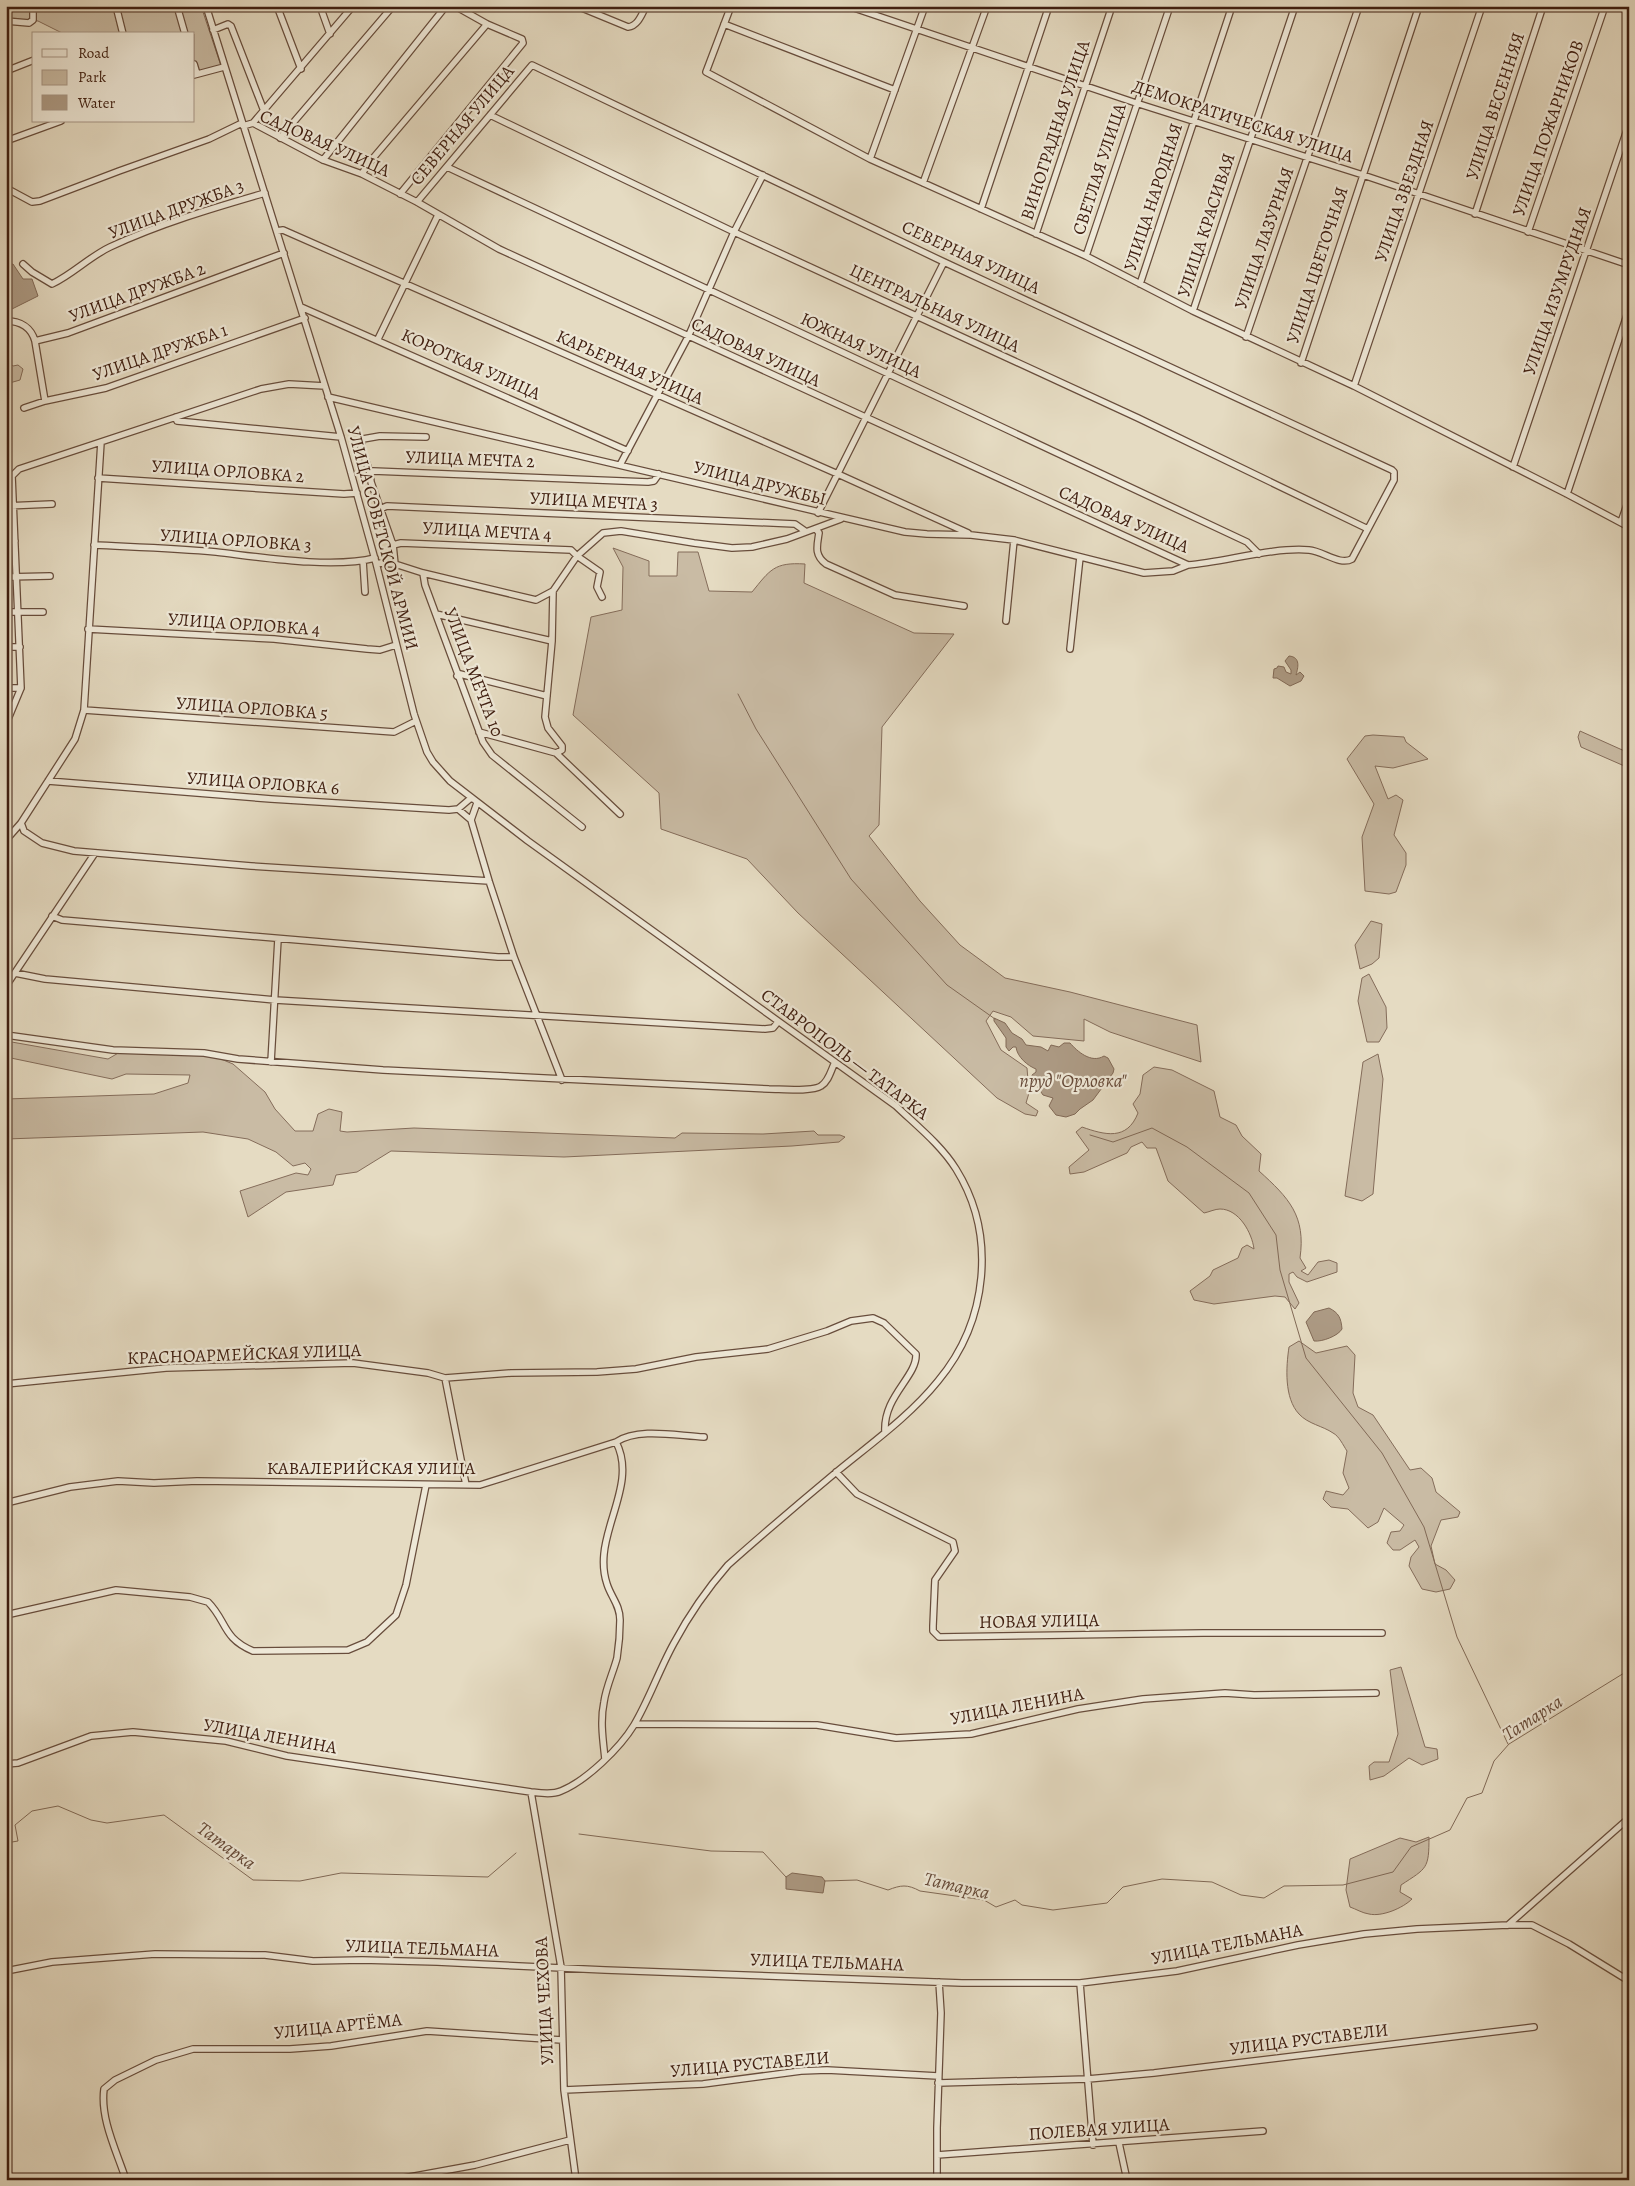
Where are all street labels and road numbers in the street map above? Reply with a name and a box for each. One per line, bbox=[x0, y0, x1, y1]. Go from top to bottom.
street label: УЛИЦА ВЕСЕННЯЯ bbox=[1460, 29, 1530, 183]
street label: ВИНОГРАДНАЯ УЛИЦА bbox=[1015, 37, 1096, 223]
street label: УЛИЦА ПОЖАРНИКОВ bbox=[1507, 37, 1589, 219]
street label: СЕВЕРНАЯ УЛИЦА bbox=[405, 59, 520, 190]
street label: ДЕМОКРАТИЧЕСКАЯ УЛИЦА bbox=[1129, 74, 1357, 168]
street label: СВЕТЛАЯ УЛИЦА bbox=[1066, 100, 1132, 238]
street label: САДОВАЯ УЛИЦА bbox=[256, 104, 394, 183]
street label: УЛИЦА ЗВЕЗДНАЯ bbox=[1368, 117, 1440, 265]
street label: УЛИЦА НАРОДНАЯ bbox=[1118, 120, 1188, 274]
street label: УЛИЦА КРАСИВАЯ bbox=[1171, 150, 1241, 300]
street label: УЛИЦА ЛАЗУРНАЯ bbox=[1228, 164, 1300, 312]
street label: УЛИЦА ДРУЖБА 3 bbox=[105, 173, 247, 245]
street label: УЛИЦА ЦВЕТОЧНАЯ bbox=[1280, 183, 1354, 347]
street label: УЛИЦА ИЗУМРУДНАЯ bbox=[1517, 204, 1597, 378]
street label: СЕВЕРНАЯ УЛИЦА bbox=[898, 214, 1044, 300]
street label: УЛИЦА ДРУЖБА 2 bbox=[65, 256, 209, 328]
street label: ЦЕНТРАЛЬНАЯ УЛИЦА bbox=[846, 258, 1024, 358]
street label: ЮЖНАЯ УЛИЦА bbox=[797, 306, 926, 384]
street label: САДОВАЯ УЛИЦА bbox=[687, 311, 825, 393]
street label: УЛИЦА ДРУЖБА 1 bbox=[89, 318, 231, 386]
street label: КОРОТКАЯ УЛИЦА bbox=[398, 322, 545, 406]
street label: КАРЬЕРНАЯ УЛИЦА bbox=[553, 324, 708, 410]
street label: УЛИЦА СОВЕТСКОЙ АРМИИ bbox=[341, 423, 425, 653]
street label: УЛИЦА МЕЧТА 2 bbox=[405, 445, 536, 473]
street label: УЛИЦА ОРЛОВКА 2 bbox=[151, 454, 306, 488]
street label: УЛИЦА ДРУЖБЫ bbox=[691, 455, 829, 511]
street label: САДОВАЯ УЛИЦА bbox=[1055, 480, 1193, 559]
street label: УЛИЦА МЕЧТА 3 bbox=[529, 486, 659, 516]
street label: УЛИЦА МЕЧТА 4 bbox=[422, 516, 552, 546]
street label: УЛИЦА ОРЛОВКА 3 bbox=[159, 523, 313, 557]
street label: УЛИЦА МЕЧТА 10 bbox=[438, 604, 510, 740]
street label: УЛИЦА ОРЛОВКА 4 bbox=[167, 607, 321, 641]
street label: УЛИЦА ОРЛОВКА 5 bbox=[175, 691, 329, 725]
street label: УЛИЦА ОРЛОВКА 6 bbox=[186, 766, 340, 800]
street label: СТАВРОПОЛЬ — ТАТАРКА bbox=[756, 983, 934, 1125]
street label: КРАСНОАРМЕЙСКАЯ УЛИЦА bbox=[127, 1338, 362, 1370]
street label: КАВАЛЕРИЙСКАЯ УЛИЦА bbox=[267, 1456, 476, 1480]
street label: НОВАЯ УЛИЦА bbox=[979, 1608, 1100, 1634]
street label: УЛИЦА ЛЕНИНА bbox=[948, 1681, 1086, 1731]
street label: УЛИЦА ЛЕНИНА bbox=[201, 1712, 339, 1760]
street label: УЛИЦА ТЕЛЬМАНА bbox=[1149, 1917, 1305, 1970]
street label: УЛИЦА ТЕЛЬМАНА bbox=[345, 1933, 500, 1963]
street label: УЛИЦА ЧЕХОВА bbox=[529, 1936, 559, 2066]
street label: УЛИЦА ТЕЛЬМАНА bbox=[750, 1947, 905, 1977]
street label: УЛИЦА АРТЁМА bbox=[273, 2007, 404, 2045]
street label: УЛИЦА РУСТАВЕЛИ bbox=[1228, 2017, 1390, 2061]
street label: УЛИЦА РУСТАВЕЛИ bbox=[670, 2045, 830, 2083]
street label: ПОЛЕВАЯ УЛИЦА bbox=[1028, 2112, 1171, 2146]

